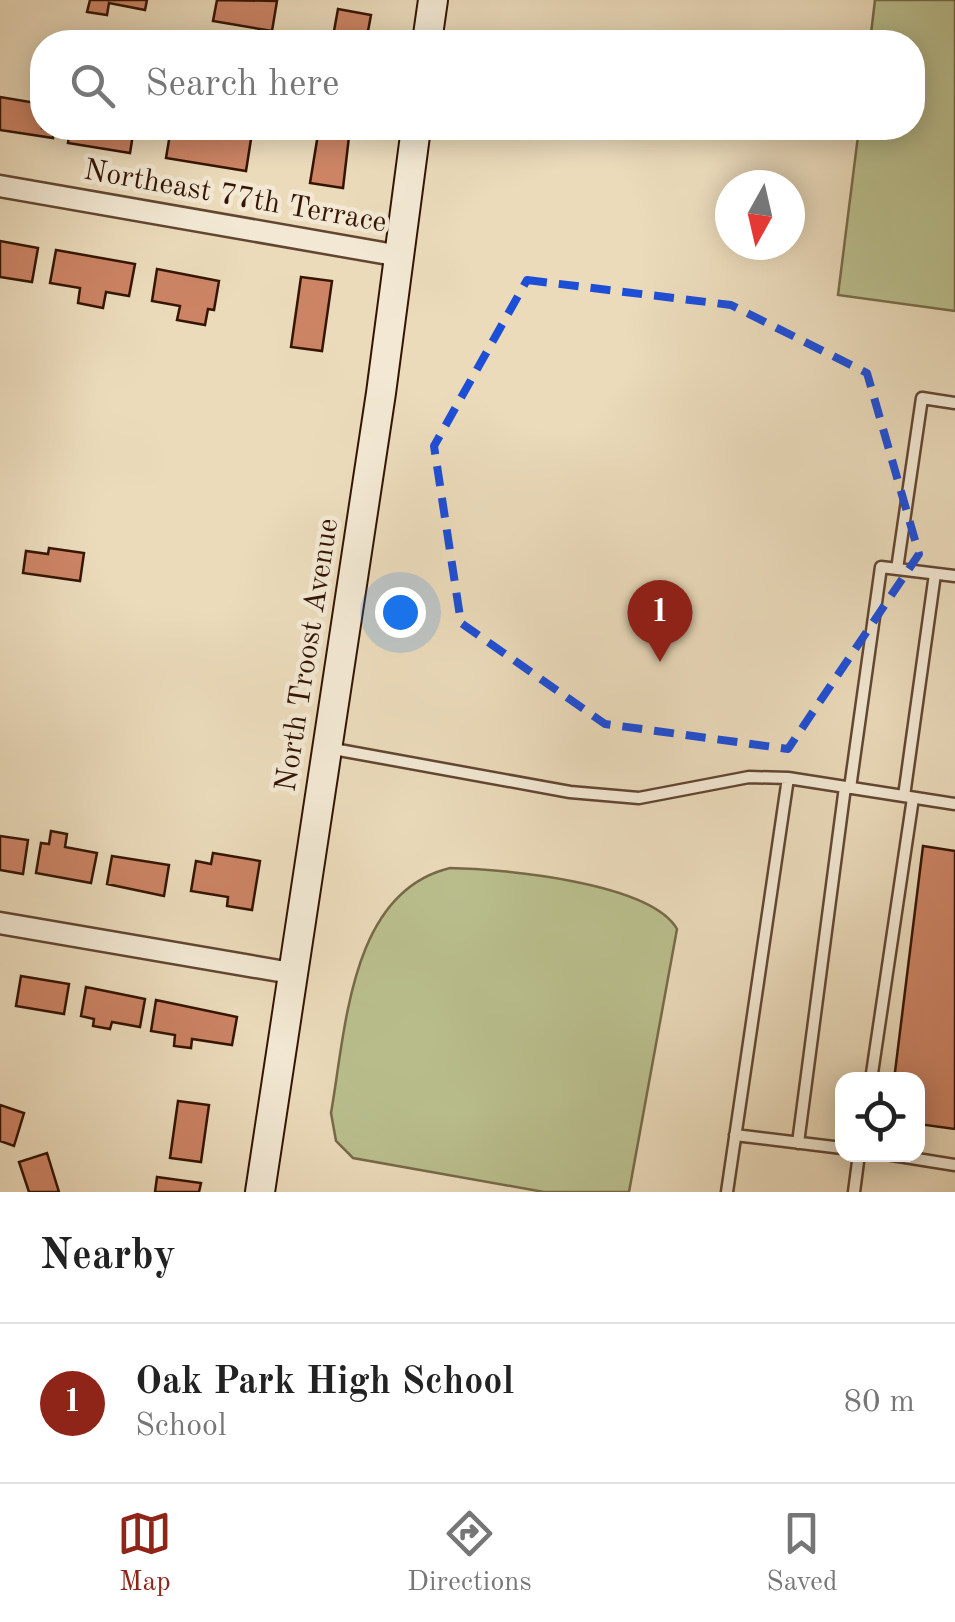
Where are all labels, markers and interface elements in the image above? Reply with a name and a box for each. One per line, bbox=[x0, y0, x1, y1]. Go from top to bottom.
search box bbox=[30, 30, 925, 140]
icon: search bbox=[65, 58, 120, 113]
text: Search here bbox=[145, 66, 340, 104]
street label: Northeast 77th Terrace bbox=[81, 156, 389, 238]
north arrow bbox=[715, 170, 805, 260]
street label: North Troost Avenue bbox=[272, 516, 344, 794]
pin: 1 bbox=[628, 580, 692, 662]
your location bbox=[375, 587, 426, 638]
map controls bbox=[835, 1072, 925, 1162]
button: locate bbox=[835, 1072, 925, 1162]
text: Nearby bbox=[40, 1236, 176, 1278]
text: Oak Park High School bbox=[135, 1364, 514, 1402]
text: 1 bbox=[63, 1387, 82, 1419]
text: 80 m bbox=[844, 1387, 915, 1419]
text: School bbox=[135, 1411, 227, 1443]
tab: Map bbox=[117, 1506, 172, 1601]
tab: Directions bbox=[407, 1506, 532, 1601]
tab: Saved bbox=[766, 1506, 838, 1601]

